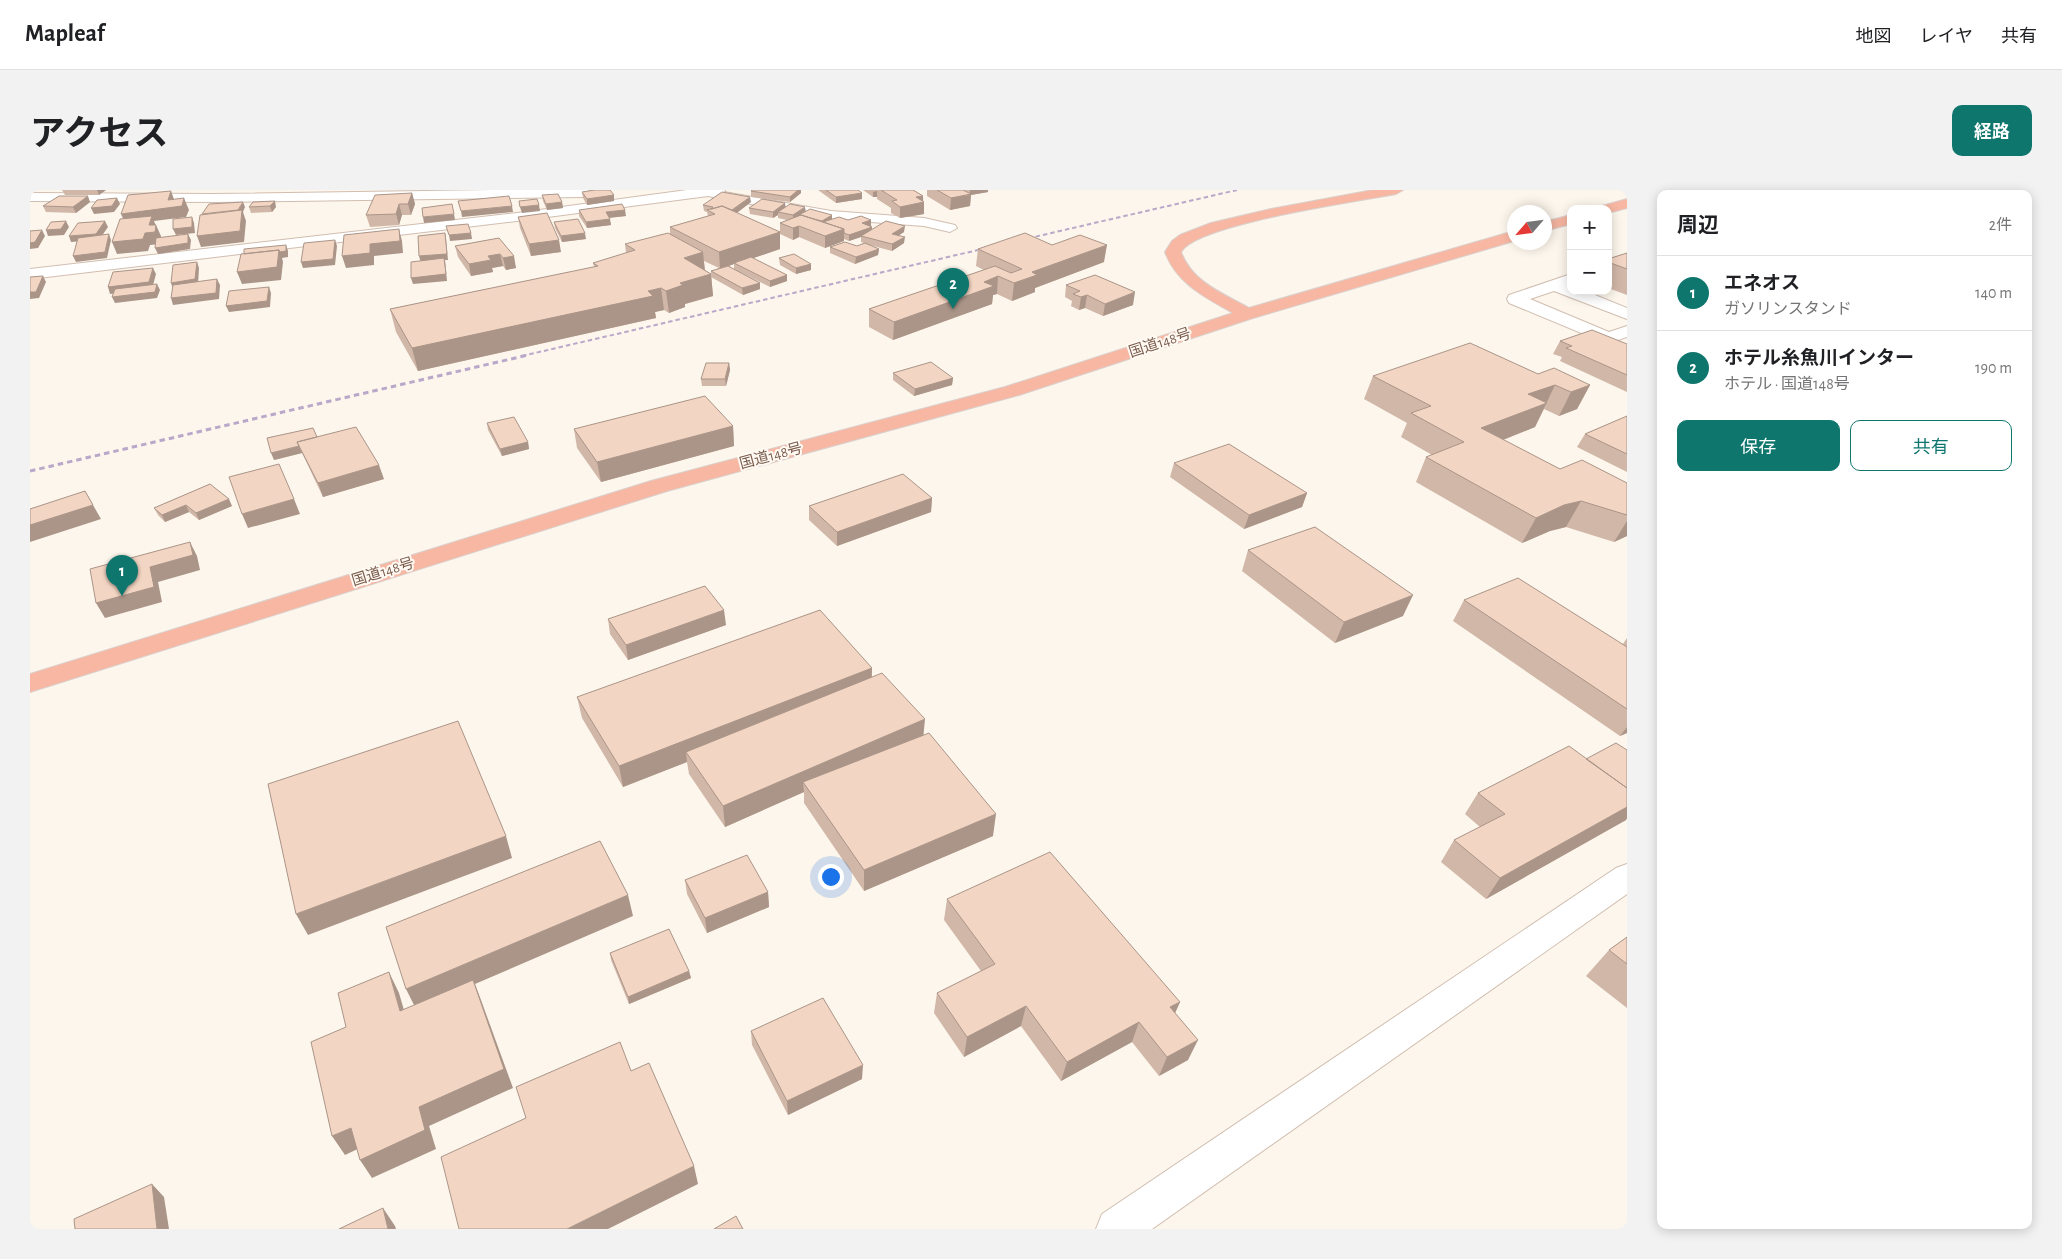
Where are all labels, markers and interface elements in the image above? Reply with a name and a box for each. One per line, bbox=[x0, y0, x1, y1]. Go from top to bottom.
text: Mapleaf bbox=[25, 22, 105, 46]
text: 地図 bbox=[1856, 28, 1892, 46]
text: レイヤ bbox=[1920, 28, 1973, 46]
text: 共有 bbox=[2001, 28, 2037, 46]
button: 経路 bbox=[1952, 105, 2032, 156]
text: アクセス bbox=[30, 117, 168, 152]
north arrow bbox=[1507, 205, 1552, 250]
map controls bbox=[1567, 205, 1612, 295]
button: + bbox=[1567, 205, 1612, 250]
text: 周辺 bbox=[1677, 215, 1719, 236]
text: 2件 bbox=[1989, 217, 2012, 233]
button: − bbox=[1567, 250, 1612, 295]
pin: 2 bbox=[937, 268, 969, 309]
text: エネオス bbox=[1724, 274, 1800, 293]
text: 1 bbox=[1690, 285, 1696, 301]
text: 140 m bbox=[1975, 285, 2012, 301]
text: ガソリンスタンド bbox=[1724, 301, 1852, 317]
street label: 国道148号 bbox=[1127, 325, 1193, 360]
text: ホテル糸魚川インター bbox=[1724, 349, 1914, 368]
text: 2 bbox=[1689, 360, 1697, 376]
text: 190 m bbox=[1975, 360, 2012, 376]
text: ホテル · 国道148号 bbox=[1724, 376, 1850, 392]
button: 保存 bbox=[1677, 420, 1840, 471]
button: 共有 bbox=[1850, 420, 2012, 471]
street label: 国道148号 bbox=[738, 439, 804, 472]
street label: 国道148号 bbox=[350, 554, 416, 589]
pin: 1 bbox=[106, 555, 138, 596]
your location bbox=[818, 864, 844, 890]

